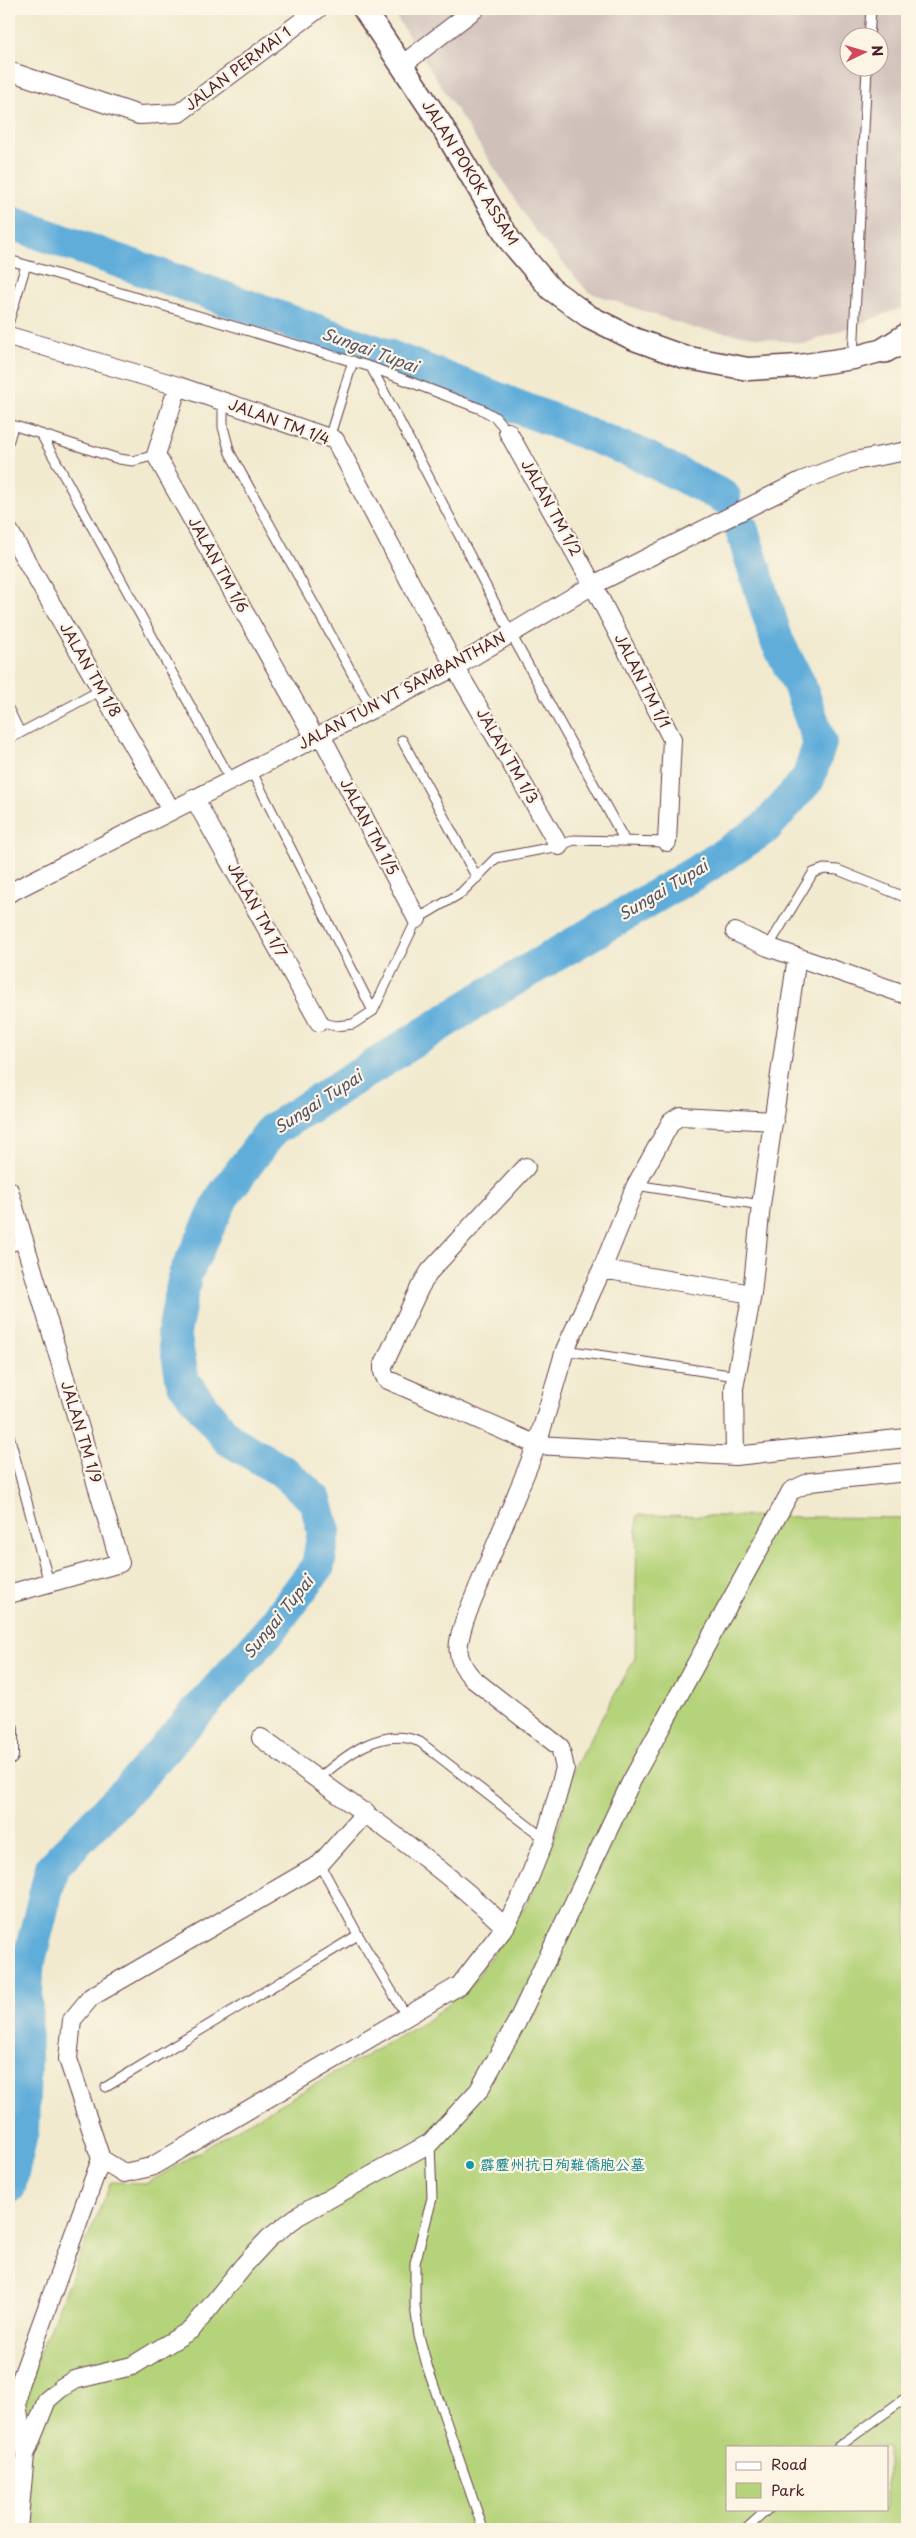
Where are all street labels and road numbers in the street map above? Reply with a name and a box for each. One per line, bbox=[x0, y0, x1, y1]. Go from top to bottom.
street label: JALAN PERMAI 1 bbox=[179, 20, 295, 115]
street label: JALAN POKOK ASSAM bbox=[417, 95, 525, 249]
street label: JALAN TM 1/4 bbox=[226, 392, 333, 450]
street label: JALAN TM 1/2 bbox=[516, 455, 588, 560]
street label: JALAN TM 1/6 bbox=[183, 512, 255, 616]
street label: JALAN TM 1/8 bbox=[55, 618, 128, 721]
street label: JALAN TUN VT SAMBANTHAN bbox=[293, 625, 509, 754]
street label: JALAN TM 1/1 bbox=[610, 629, 677, 732]
street label: JALAN TM 1/3 bbox=[472, 703, 545, 807]
street label: JALAN TM 1/5 bbox=[335, 774, 405, 879]
street label: JALAN TM 1/7 bbox=[223, 857, 294, 961]
street label: JALAN TM 1/9 bbox=[56, 1378, 109, 1485]

